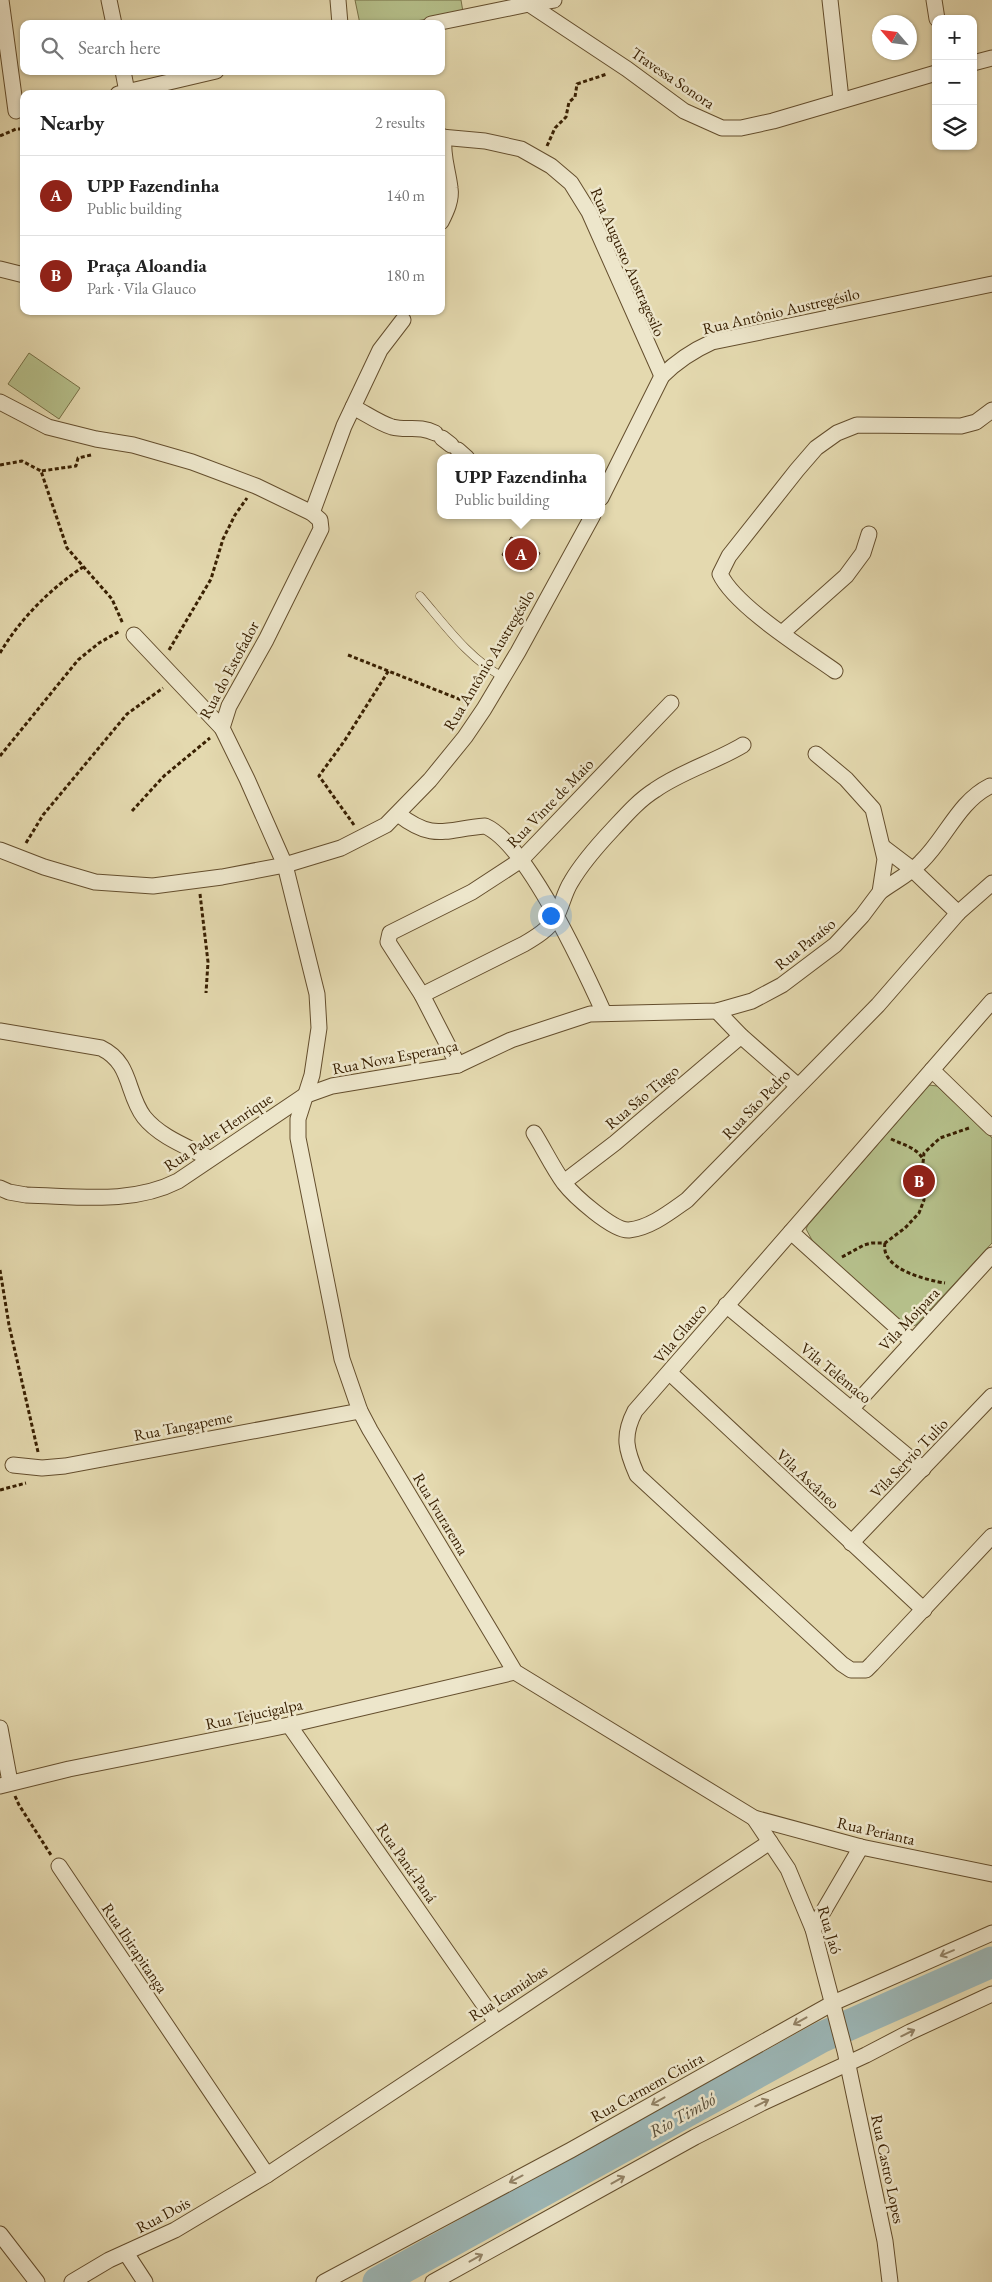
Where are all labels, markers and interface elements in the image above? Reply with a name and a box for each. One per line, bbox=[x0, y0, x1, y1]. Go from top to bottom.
north arrow bbox=[872, 15, 917, 60]
map controls bbox=[932, 15, 977, 150]
button: + bbox=[932, 15, 977, 60]
search box bbox=[20, 20, 445, 75]
icon: search bbox=[38, 34, 66, 62]
text: Search here bbox=[78, 35, 160, 60]
street label: Travessa Sonora bbox=[627, 42, 719, 114]
button: − bbox=[932, 60, 977, 105]
button: layers bbox=[932, 105, 977, 150]
text: Nearby bbox=[40, 109, 104, 136]
text: 2 results bbox=[375, 112, 425, 133]
text: UPP Fazendinha bbox=[87, 173, 219, 198]
street label: Rua Augusto Austragesilo bbox=[586, 184, 670, 340]
text: A bbox=[50, 185, 62, 206]
text: 140 m bbox=[386, 185, 425, 206]
text: Public building bbox=[87, 198, 182, 219]
text: Praça Aloandia bbox=[87, 253, 207, 278]
text: B bbox=[51, 265, 61, 286]
text: 180 m bbox=[386, 265, 425, 286]
text: Park · Vila Glauco bbox=[87, 278, 196, 299]
street label: Rua Antônio Austregésilo bbox=[700, 283, 862, 339]
popup bbox=[437, 454, 605, 519]
text: UPP Fazendinha bbox=[455, 464, 587, 489]
text: Public building bbox=[455, 489, 549, 510]
pin: A bbox=[505, 535, 537, 573]
street label: Rua Antônio Austregésilo bbox=[439, 586, 539, 734]
street label: Rua do Estofador bbox=[194, 617, 264, 723]
street label: Rua Vinte de Maio bbox=[502, 754, 598, 852]
your location bbox=[538, 903, 564, 929]
street label: Rua Paraíso bbox=[770, 913, 840, 975]
street label: Rua Nova Esperança bbox=[330, 1034, 460, 1079]
street label: Rua São Tiago bbox=[601, 1060, 683, 1134]
street label: Rua São Pedro bbox=[717, 1064, 795, 1144]
street label: Rua Padre Henrique bbox=[160, 1088, 276, 1176]
pin: B bbox=[903, 1162, 935, 1200]
street label: Vila Moipara bbox=[874, 1282, 944, 1355]
street label: Vila Glauco bbox=[649, 1299, 711, 1367]
street label: Vila Telêmaco bbox=[796, 1338, 876, 1408]
street label: Rua Tangapeme bbox=[132, 1406, 234, 1446]
street label: Vila Servio Tulio bbox=[865, 1413, 953, 1503]
street label: Vila Ascâneo bbox=[772, 1444, 844, 1514]
street label: Rua Ivurarema bbox=[408, 1469, 474, 1560]
street label: Rua Tejucigalpa bbox=[204, 1693, 305, 1735]
street label: Rua Perianta bbox=[835, 1812, 918, 1850]
street label: Rua Paná-Paná bbox=[372, 1819, 442, 1907]
street label: Rua Ibirapitanga bbox=[97, 1899, 173, 1998]
street label: Rua Jaó bbox=[813, 1903, 847, 1957]
one-way arrow bbox=[940, 1948, 955, 1958]
street label: Rua Icamiabas bbox=[465, 1960, 551, 2026]
one-way arrow bbox=[793, 2017, 808, 2026]
one-way arrow bbox=[900, 2028, 915, 2037]
street label: Rua Carmem Cinira bbox=[587, 2047, 708, 2127]
water label: Rio Timbó bbox=[645, 2087, 720, 2143]
one-way arrow bbox=[651, 2096, 666, 2106]
one-way arrow bbox=[754, 2098, 769, 2108]
street label: Rua Castro Lopes bbox=[866, 2113, 910, 2225]
one-way arrow bbox=[509, 2175, 524, 2185]
one-way arrow bbox=[610, 2175, 625, 2184]
street label: Rua Dois bbox=[132, 2192, 194, 2238]
one-way arrow bbox=[468, 2253, 483, 2263]

